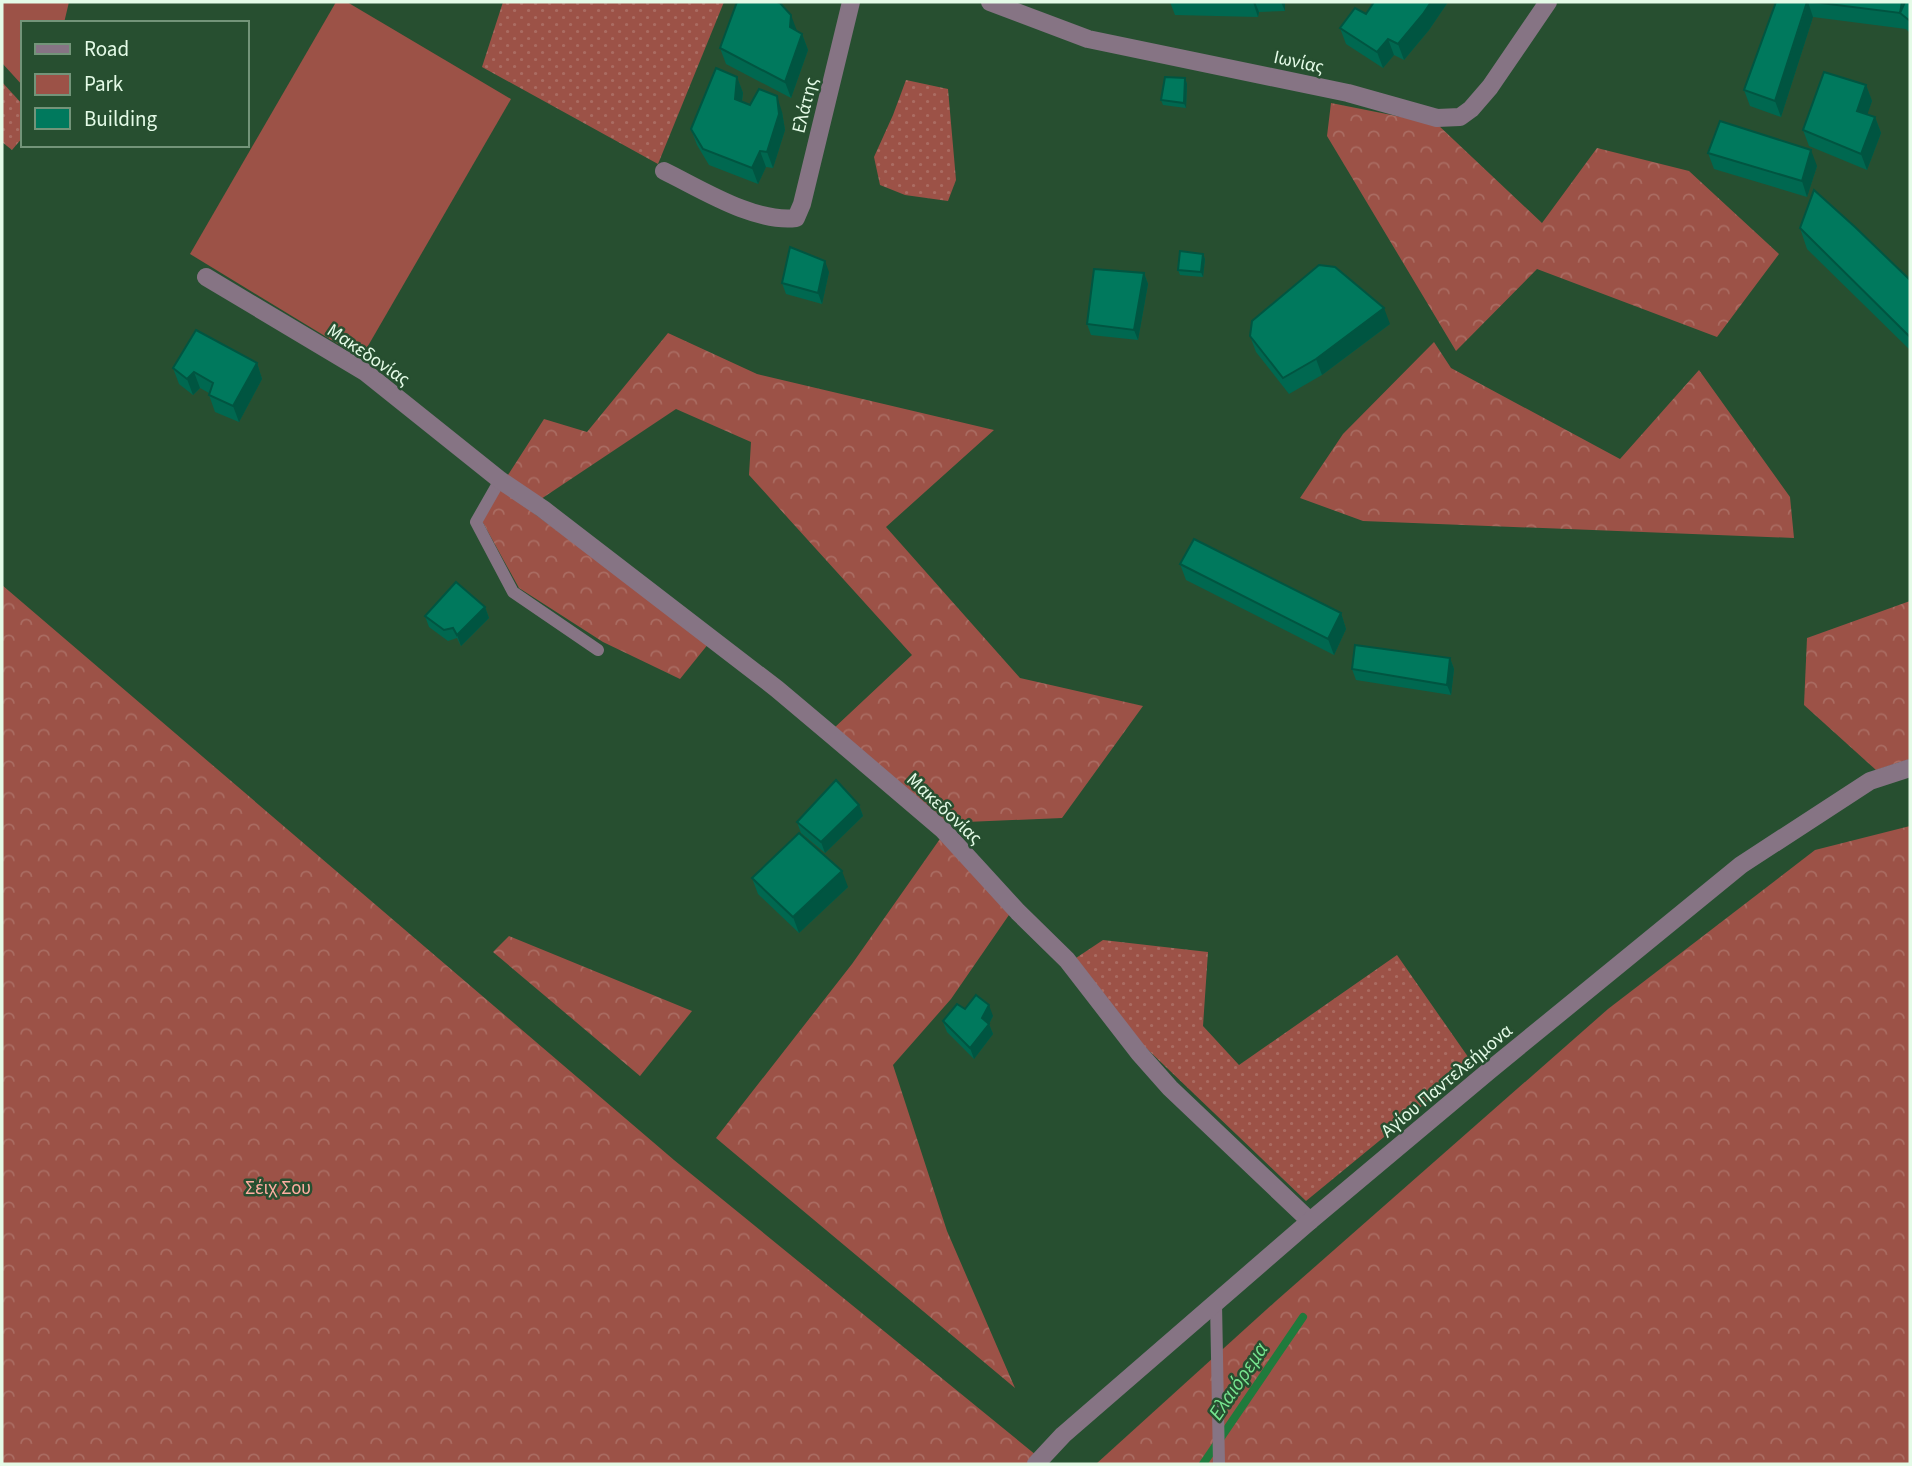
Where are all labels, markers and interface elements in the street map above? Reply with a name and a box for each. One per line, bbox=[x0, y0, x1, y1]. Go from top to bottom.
legend bbox=[21, 21, 248, 147]
text: Road bbox=[84, 34, 129, 64]
street label: Ιωνίας bbox=[1271, 44, 1326, 81]
text: Park bbox=[84, 69, 124, 99]
street label: Ελάτης bbox=[785, 74, 825, 136]
text: Building bbox=[84, 104, 158, 134]
street label: Μακεδονίας bbox=[321, 318, 415, 393]
street label: Μακεδονίας bbox=[900, 767, 988, 851]
street label: Αγίου Παντελεήμονα bbox=[1375, 1018, 1519, 1144]
park label: Σέιχ Σου bbox=[245, 1175, 311, 1202]
water label: Ελαιόρεμα bbox=[1201, 1336, 1275, 1426]

